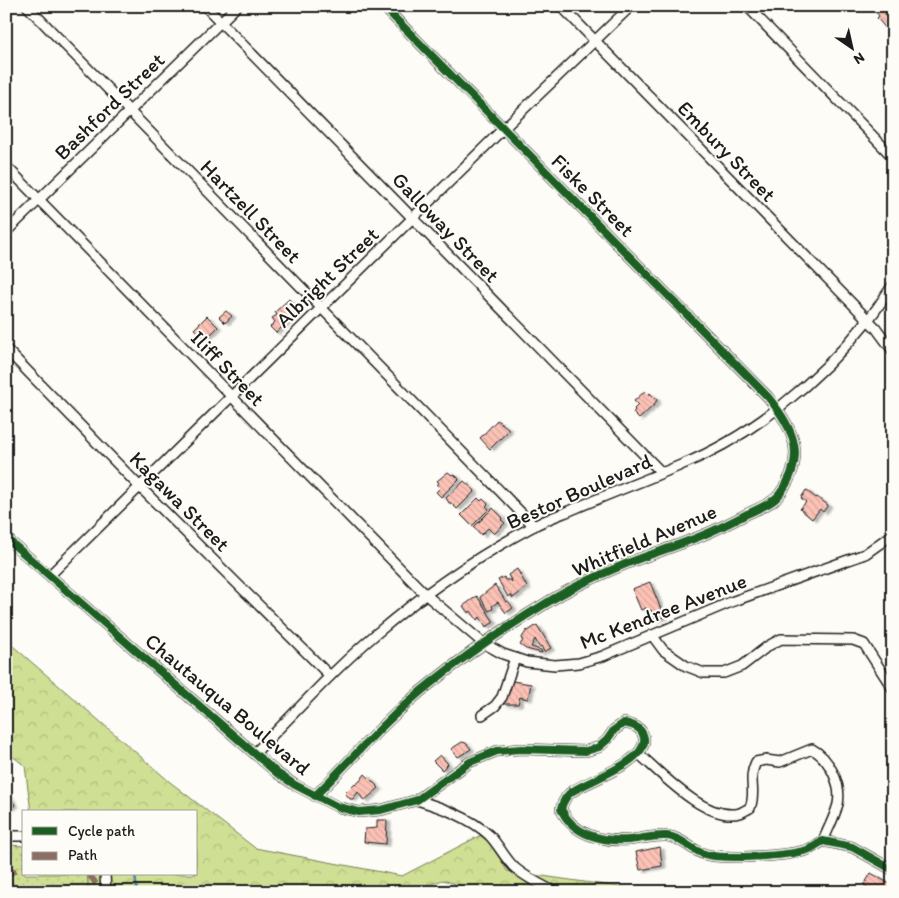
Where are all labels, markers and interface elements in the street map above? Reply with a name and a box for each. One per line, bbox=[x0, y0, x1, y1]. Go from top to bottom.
north arrow bbox=[826, 22, 876, 72]
street label: Bashford Street bbox=[49, 47, 169, 165]
text: N bbox=[850, 49, 868, 68]
street label: Embury Street bbox=[673, 95, 781, 207]
street label: Fiske Street bbox=[546, 148, 640, 242]
street label: Hartzell Street bbox=[196, 154, 307, 268]
street label: Galloway Street bbox=[387, 167, 505, 287]
street label: Albright Street bbox=[270, 222, 384, 332]
street label: Iliff Street bbox=[186, 325, 270, 411]
street label: Kagawa Street bbox=[125, 446, 235, 556]
street label: Bestor Boulevard bbox=[502, 448, 656, 534]
street label: Whitfield Avenue bbox=[568, 498, 720, 582]
street label: Mc Kendree Avenue bbox=[576, 568, 750, 654]
street label: Chautauqua Boulevard bbox=[140, 628, 316, 781]
legend bbox=[22, 810, 198, 876]
text: Cycle path bbox=[68, 822, 135, 840]
text: Path bbox=[68, 846, 97, 864]

